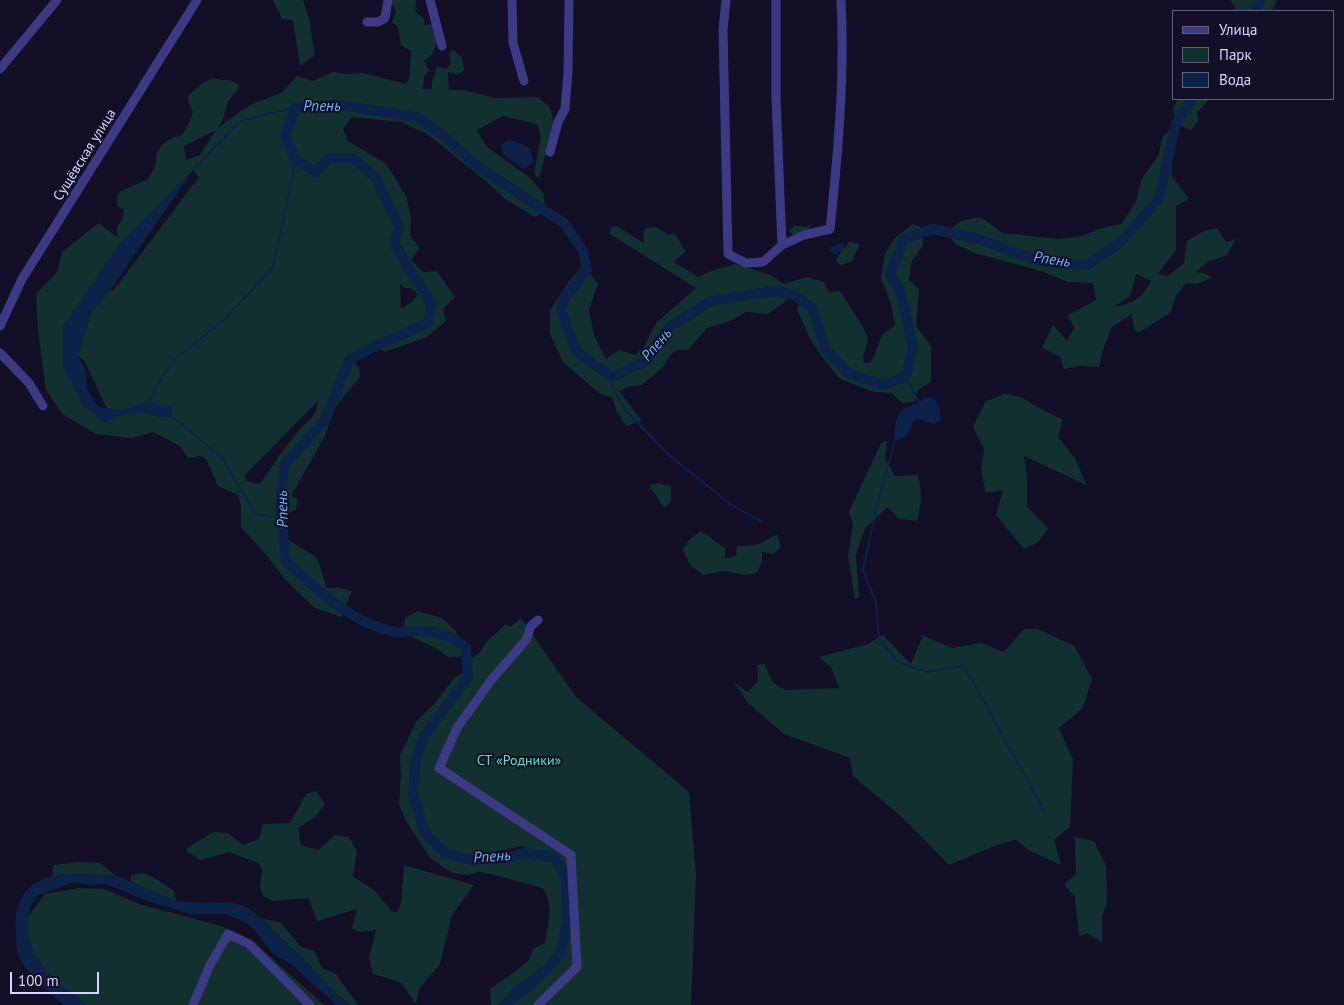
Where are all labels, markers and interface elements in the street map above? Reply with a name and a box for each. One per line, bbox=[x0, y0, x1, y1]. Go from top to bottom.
legend bbox=[1172, 10, 1334, 100]
text: Улица bbox=[1219, 20, 1257, 39]
text: Парк bbox=[1219, 45, 1252, 64]
text: Вода bbox=[1219, 70, 1251, 89]
water label: Рпень bbox=[303, 98, 341, 116]
street label: Сущёвская улица bbox=[50, 106, 120, 204]
water label: Рпень bbox=[1032, 248, 1072, 272]
water label: Рпень bbox=[638, 325, 676, 365]
water label: Рпень bbox=[274, 490, 292, 528]
park label: СТ «Родники» bbox=[477, 753, 561, 769]
water label: Рпень bbox=[473, 847, 511, 867]
scale bar bbox=[12, 962, 101, 994]
text: 100 m bbox=[18, 971, 59, 990]

